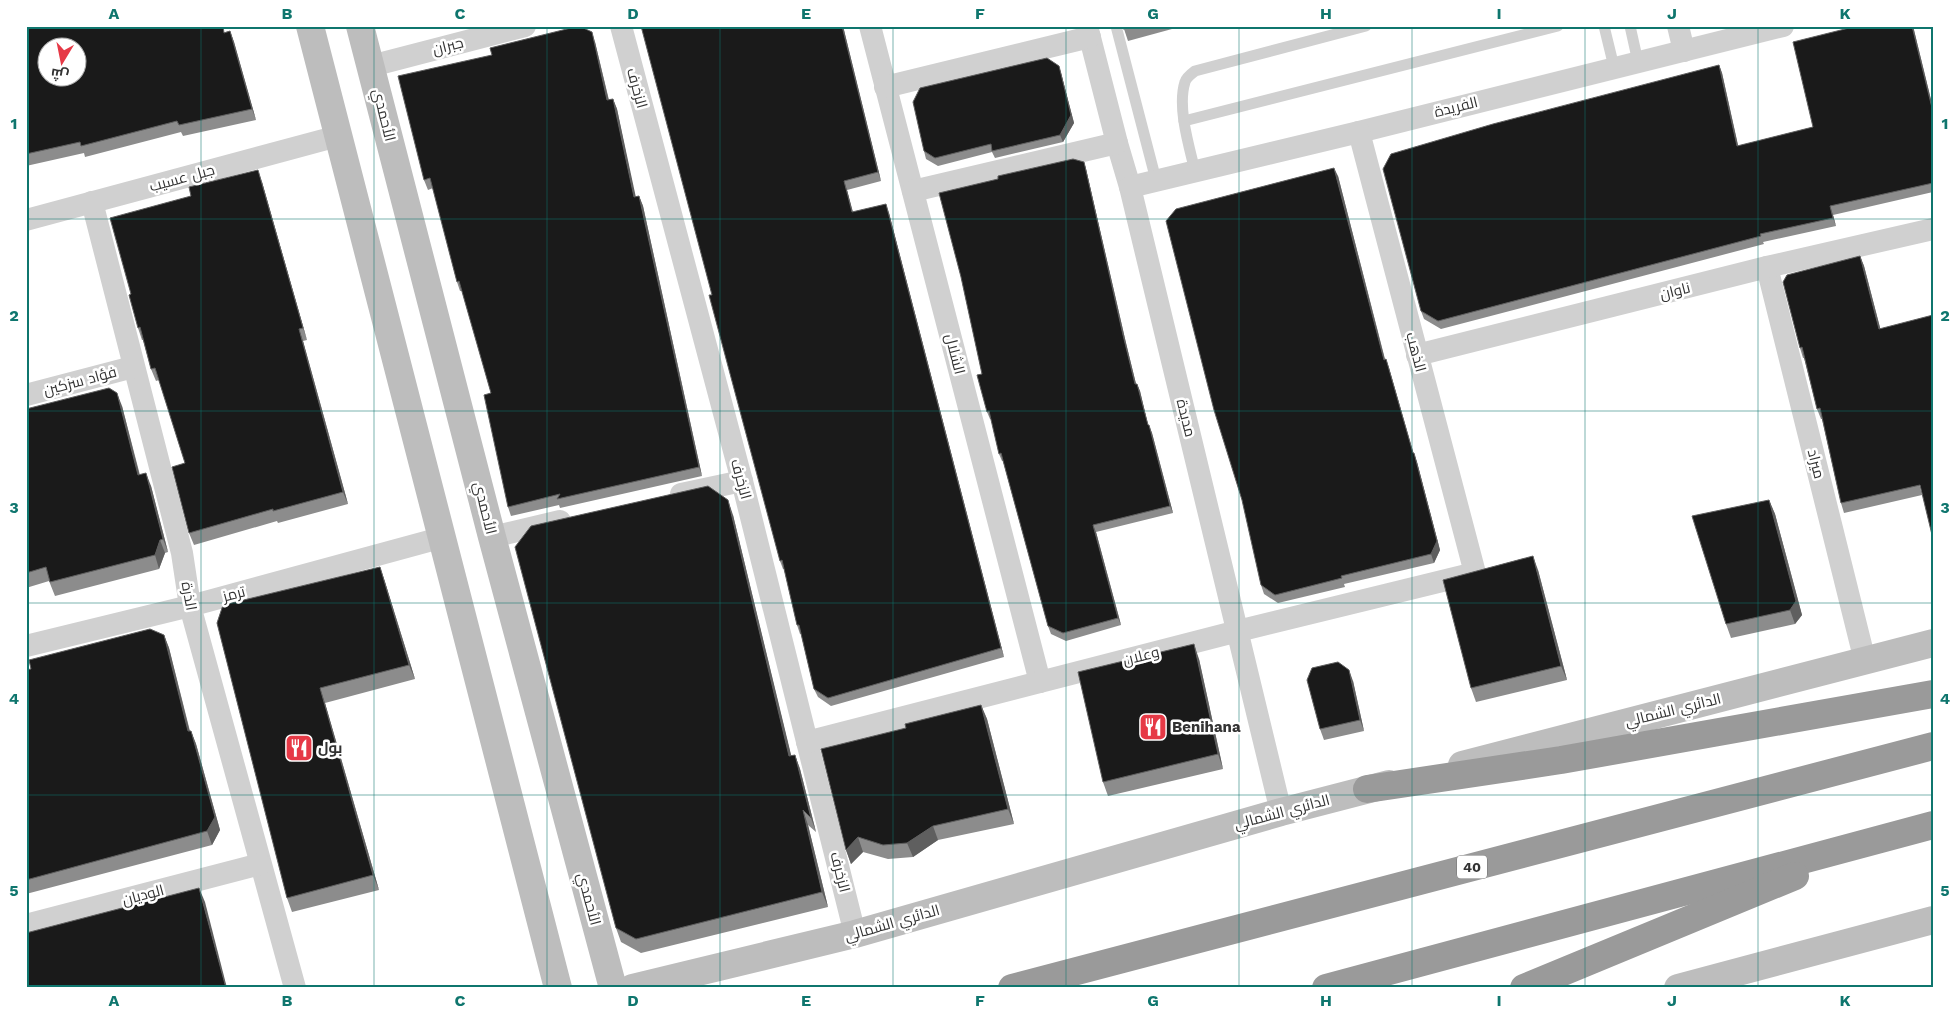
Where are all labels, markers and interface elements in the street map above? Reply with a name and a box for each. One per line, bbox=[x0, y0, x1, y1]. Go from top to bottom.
text: A bbox=[109, 4, 120, 23]
text: B bbox=[282, 4, 293, 23]
text: C bbox=[455, 4, 466, 23]
text: D bbox=[627, 4, 639, 23]
text: E bbox=[801, 4, 811, 23]
text: F bbox=[975, 4, 985, 23]
text: G bbox=[1147, 4, 1159, 23]
text: H bbox=[1320, 4, 1332, 23]
text: I bbox=[1496, 4, 1502, 23]
text: J bbox=[1667, 4, 1677, 23]
text: K bbox=[1839, 4, 1851, 23]
street label: جبران bbox=[431, 33, 466, 59]
north arrow bbox=[38, 38, 88, 88]
text: ش bbox=[49, 64, 70, 84]
street label: الزخرف bbox=[623, 66, 651, 110]
street label: الأحمدي bbox=[366, 87, 399, 144]
street label: الفريدة bbox=[1432, 93, 1480, 121]
text: 1 bbox=[11, 114, 17, 133]
text: 1 bbox=[1942, 114, 1948, 133]
street label: جبل عسيب bbox=[147, 161, 217, 196]
street label: ناوان bbox=[1658, 279, 1692, 304]
text: 2 bbox=[9, 306, 19, 325]
text: 2 bbox=[1940, 306, 1950, 325]
street label: الذهب bbox=[1402, 330, 1430, 374]
street label: الشلال bbox=[941, 332, 969, 376]
street label: فؤاد سزكين bbox=[41, 363, 119, 400]
street label: مديدة bbox=[1173, 397, 1199, 439]
street label: ميراد bbox=[1804, 447, 1828, 481]
street label: الزخرف bbox=[727, 457, 755, 501]
street label: الأحمدي bbox=[467, 480, 500, 537]
text: 3 bbox=[9, 498, 19, 517]
text: 3 bbox=[1940, 498, 1950, 517]
street label: الذرة bbox=[178, 580, 200, 612]
street label: ترمز bbox=[220, 582, 247, 606]
street label: وعلان bbox=[1121, 643, 1161, 670]
text: 4 bbox=[9, 689, 19, 708]
street label: الدائري الشمالي bbox=[1623, 689, 1724, 734]
text: 4 bbox=[1940, 689, 1950, 708]
restaurant icon: Benihana bbox=[1138, 712, 1168, 742]
place label: Benihana bbox=[1172, 718, 1241, 736]
restaurant icon: بول bbox=[284, 733, 314, 763]
place label: بول bbox=[318, 739, 342, 757]
street label: الدائري الشمالي bbox=[1232, 791, 1333, 836]
street label: الزخرف bbox=[826, 850, 854, 894]
road number: 40 bbox=[1457, 856, 1487, 879]
street label: الأحمدي bbox=[570, 871, 605, 928]
text: 5 bbox=[9, 881, 19, 900]
street label: الوديان bbox=[120, 881, 166, 910]
text: 5 bbox=[1940, 881, 1950, 900]
street label: الدائري الشمالي bbox=[842, 901, 943, 948]
text: A bbox=[109, 991, 120, 1010]
text: B bbox=[282, 991, 293, 1010]
text: C bbox=[455, 991, 466, 1010]
text: D bbox=[627, 991, 639, 1010]
text: E bbox=[801, 991, 811, 1010]
text: F bbox=[975, 991, 985, 1010]
text: G bbox=[1147, 991, 1159, 1010]
text: H bbox=[1320, 991, 1332, 1010]
text: I bbox=[1496, 991, 1502, 1010]
text: J bbox=[1667, 991, 1677, 1010]
text: K bbox=[1839, 991, 1851, 1010]

